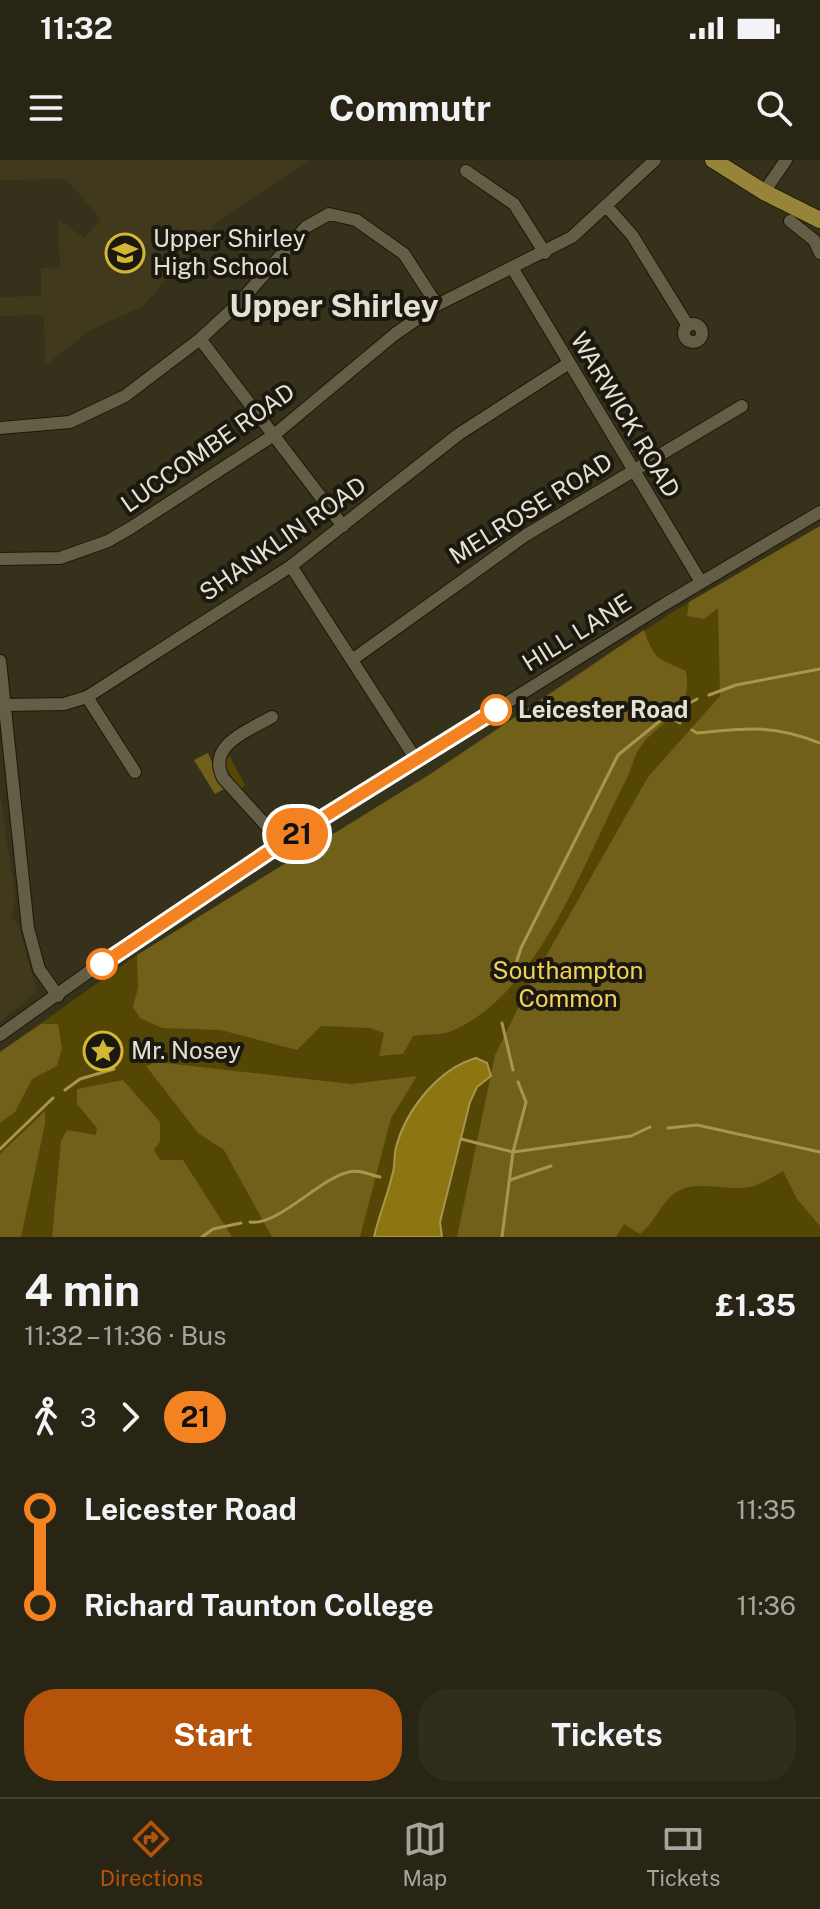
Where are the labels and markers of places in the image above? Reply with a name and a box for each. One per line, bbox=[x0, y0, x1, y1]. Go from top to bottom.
place label: Upper Shirley High School bbox=[153, 224, 306, 280]
school or university icon: Upper Shirley High School bbox=[104, 232, 146, 274]
marker: Leicester Road bbox=[481, 695, 511, 725]
place label: Leicester Road bbox=[518, 695, 688, 723]
unlabelled marker bbox=[87, 949, 117, 979]
place icon: Mr. Nosey bbox=[82, 1030, 124, 1072]
place label: Mr. Nosey bbox=[131, 1036, 241, 1064]

